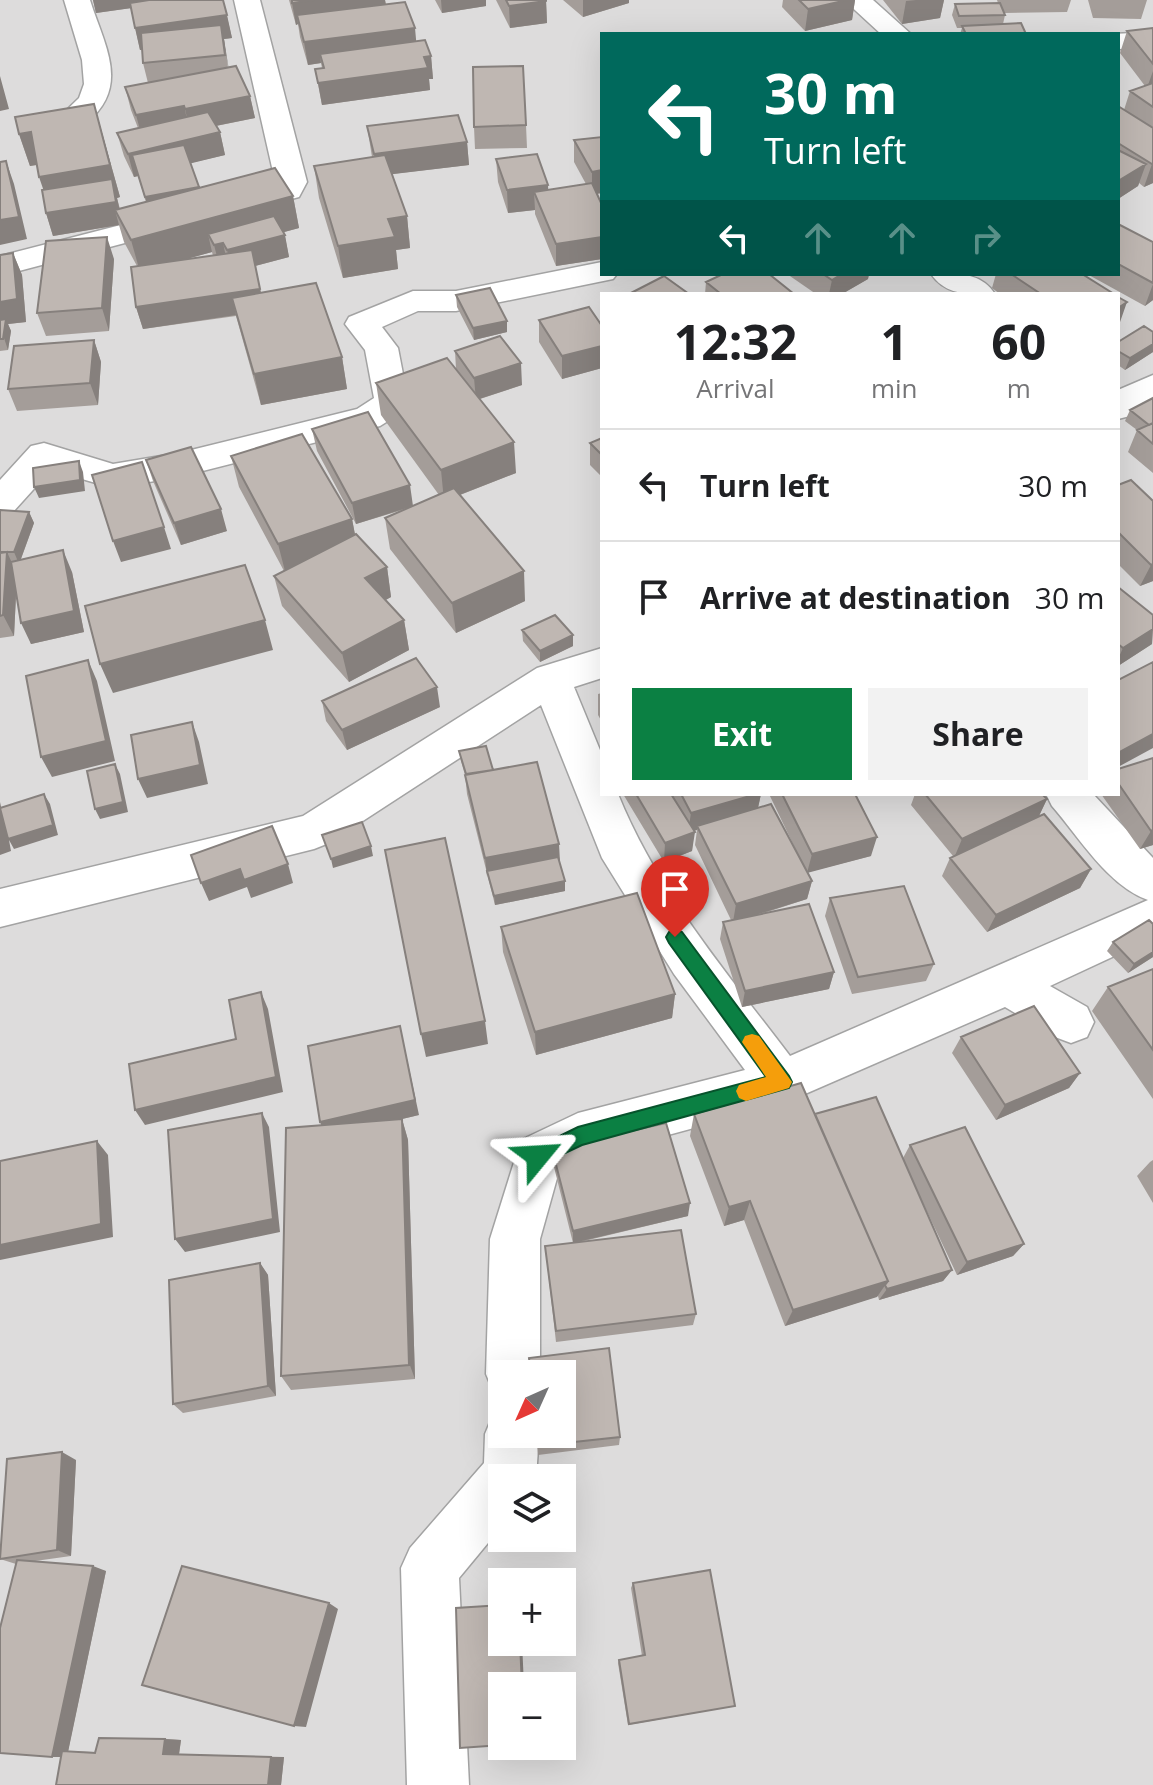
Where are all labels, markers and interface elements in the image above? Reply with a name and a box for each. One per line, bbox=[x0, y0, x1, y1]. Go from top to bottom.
text: 30 m bbox=[764, 54, 898, 130]
icon: left bbox=[632, 64, 736, 168]
text: Turn left bbox=[764, 126, 906, 175]
icon: left bbox=[712, 216, 756, 260]
icon: ahead bbox=[796, 216, 840, 260]
icon: ahead bbox=[880, 216, 924, 260]
icon: right bbox=[964, 216, 1008, 260]
text: 12:32 bbox=[674, 309, 797, 374]
text: 1 bbox=[881, 309, 908, 374]
text: 60 bbox=[991, 309, 1046, 374]
text: Arrival bbox=[696, 370, 775, 406]
text: min bbox=[871, 370, 918, 406]
text: m bbox=[1007, 370, 1031, 406]
icon: left bbox=[632, 463, 676, 507]
text: Turn left bbox=[700, 465, 830, 506]
text: 30 m bbox=[1018, 465, 1088, 506]
icon: arrive bbox=[632, 575, 676, 619]
text: Arrive at destination bbox=[700, 577, 1011, 618]
text: 30 m bbox=[1035, 577, 1105, 618]
button: Exit bbox=[632, 688, 852, 780]
button: Share bbox=[868, 688, 1088, 780]
pin bbox=[641, 855, 709, 937]
icon: arrive bbox=[653, 867, 697, 911]
position arrow bbox=[496, 1114, 580, 1198]
north arrow bbox=[488, 1360, 576, 1448]
map controls bbox=[488, 1360, 576, 1760]
button: layers bbox=[488, 1464, 576, 1552]
button: + bbox=[488, 1568, 576, 1656]
button: − bbox=[488, 1672, 576, 1760]

